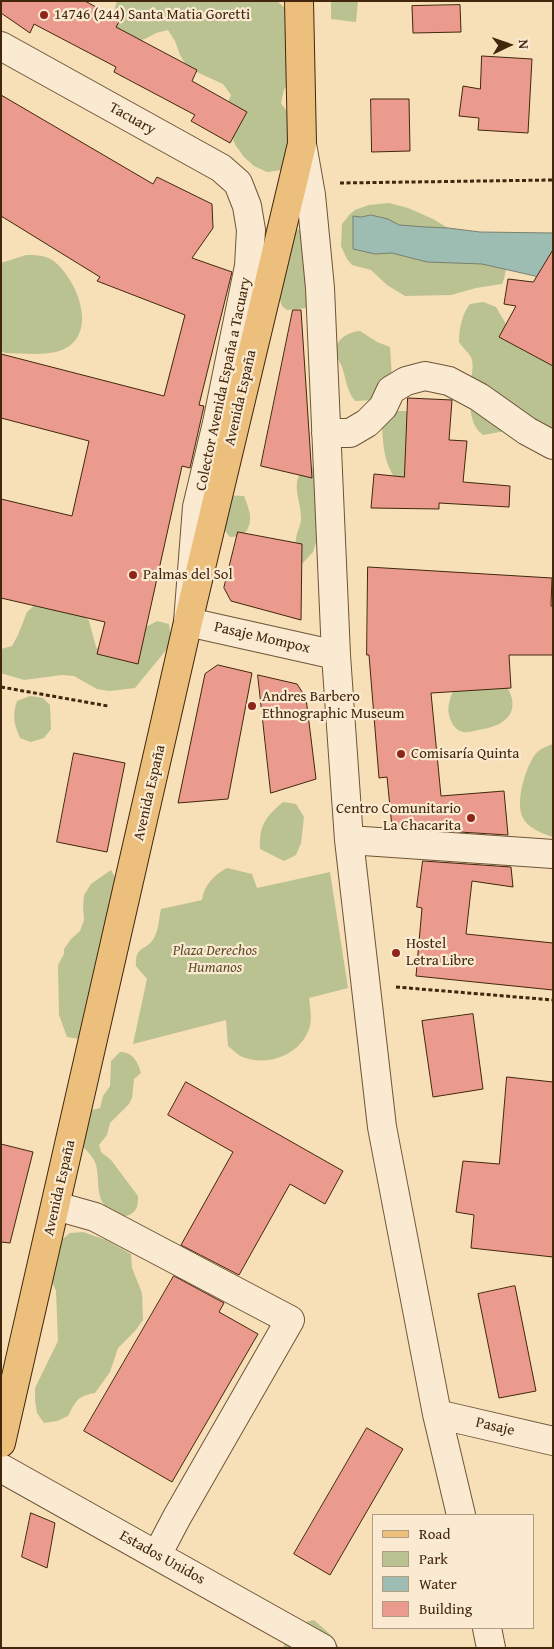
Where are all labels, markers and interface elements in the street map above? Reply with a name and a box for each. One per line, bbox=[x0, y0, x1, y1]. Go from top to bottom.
place label: 14746 (244) Santa Matia Goretti bbox=[54, 6, 250, 24]
marker: 14746 (244) Santa Matia Goretti bbox=[38, 9, 50, 21]
north arrow bbox=[484, 20, 534, 70]
text: N bbox=[514, 39, 534, 49]
street label: Tacuary bbox=[106, 99, 158, 139]
street label: Colector Avenida España a Tacuary bbox=[193, 275, 255, 493]
street label: Avenida España bbox=[221, 348, 261, 448]
place label: Palmas del Sol bbox=[143, 566, 233, 584]
marker: Palmas del Sol bbox=[127, 569, 139, 581]
street label: Pasaje Mompox bbox=[212, 618, 312, 658]
place label: Andres Barbero Ethnographic Museum bbox=[262, 688, 404, 723]
marker: Andres Barbero Ethnographic Museum bbox=[246, 700, 258, 712]
street label: Avenida España bbox=[130, 743, 170, 843]
place label: Comisaría Quinta bbox=[411, 745, 519, 763]
marker: Comisaría Quinta bbox=[395, 748, 407, 760]
place label: Centro Comunitario La Chacarita bbox=[336, 800, 461, 835]
marker: Centro Comunitario La Chacarita bbox=[465, 812, 477, 824]
place label: Hostel Letra Libre bbox=[406, 935, 474, 970]
park label: Plaza Derechos Humanos bbox=[173, 942, 257, 977]
marker: Hostel Letra Libre bbox=[390, 947, 402, 959]
street label: Avenida España bbox=[40, 1138, 80, 1238]
street label: Pasaje bbox=[474, 1414, 516, 1440]
legend bbox=[372, 1514, 534, 1629]
text: Road bbox=[419, 1523, 450, 1544]
street label: Estados Unidos bbox=[116, 1527, 208, 1589]
text: Park bbox=[419, 1548, 448, 1569]
text: Water bbox=[419, 1573, 457, 1594]
text: Building bbox=[419, 1598, 472, 1619]

